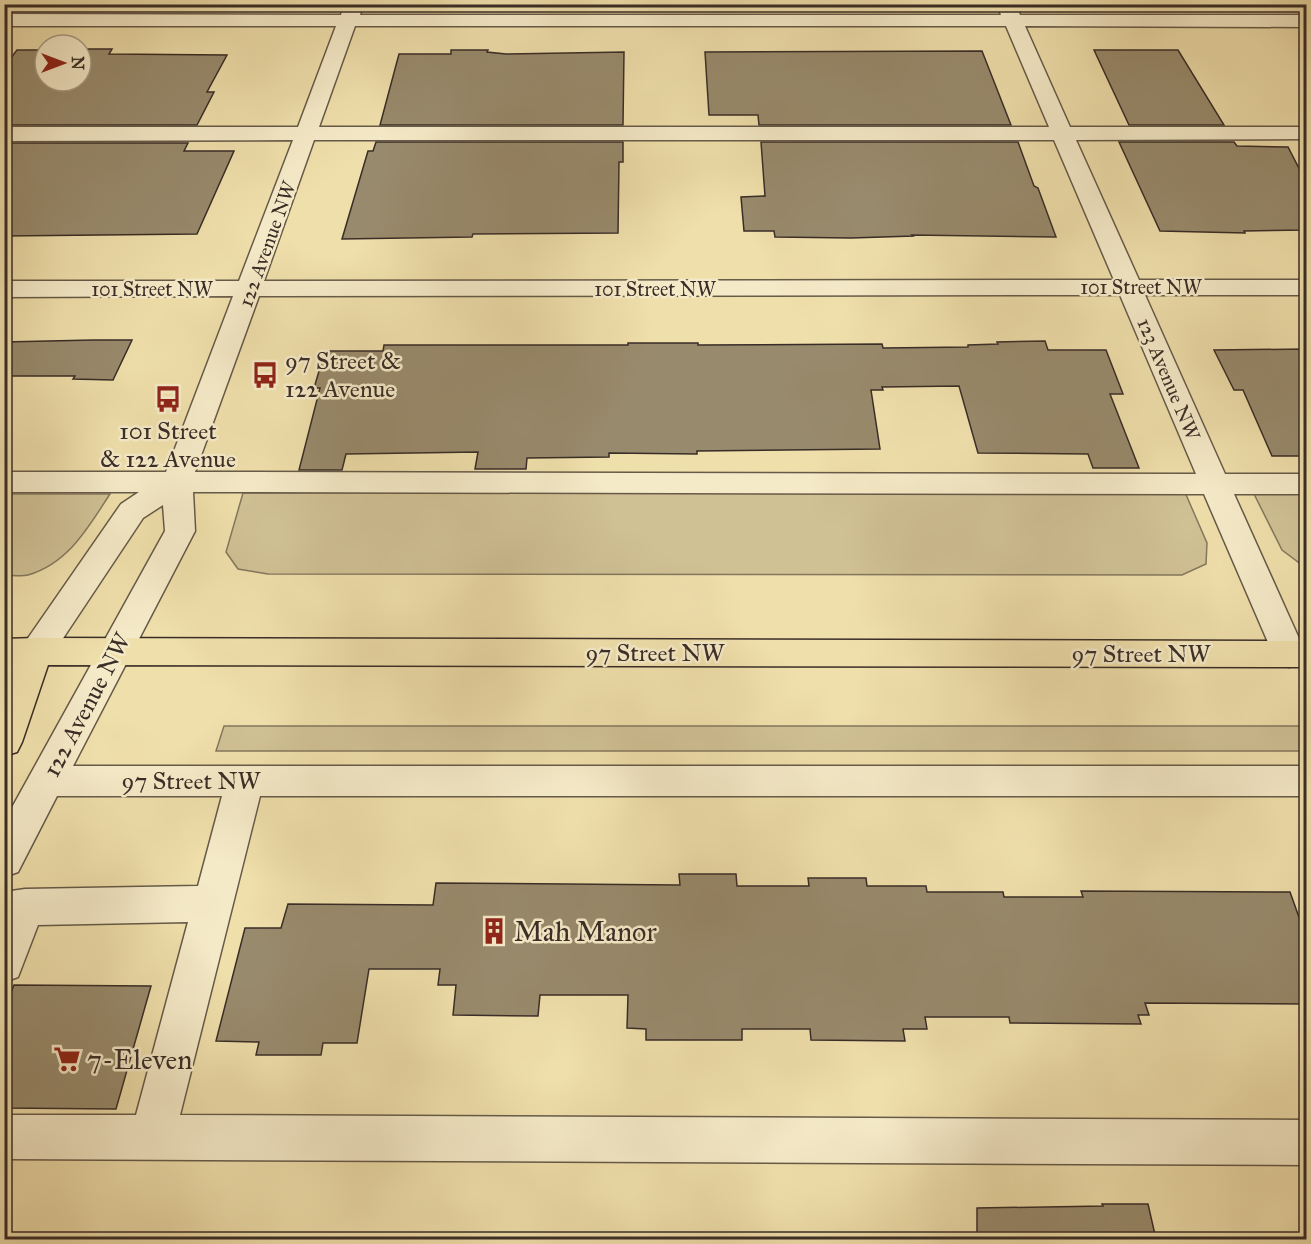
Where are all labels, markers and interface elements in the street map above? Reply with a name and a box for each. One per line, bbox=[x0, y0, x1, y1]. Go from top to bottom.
north arrow bbox=[33, 33, 93, 93]
text: N bbox=[68, 56, 87, 70]
street label: 122 Avenue NW bbox=[233, 177, 301, 310]
street label: 101 Street NW bbox=[1080, 275, 1203, 299]
street label: 101 Street NW bbox=[91, 277, 214, 301]
street label: 101 Street NW bbox=[594, 277, 717, 301]
street label: 123 Avenue NW bbox=[1132, 314, 1206, 445]
place label: 97 Street & 122 Avenue bbox=[285, 346, 401, 404]
bus stop icon: 97 Street & 122 Avenue bbox=[250, 360, 280, 390]
bus stop icon: 101 Street & 122 Avenue bbox=[153, 384, 183, 414]
place label: 101 Street & 122 Avenue bbox=[100, 416, 236, 474]
street label: 122 Avenue NW bbox=[37, 627, 138, 782]
street label: 97 Street NW bbox=[586, 638, 726, 668]
street label: 97 Street NW bbox=[1072, 639, 1212, 669]
street label: 97 Street NW bbox=[122, 766, 262, 796]
place label: Mah Manor bbox=[514, 914, 657, 949]
building icon: Mah Manor bbox=[479, 916, 509, 946]
place label: 7-Eleven bbox=[87, 1042, 192, 1077]
supermarket icon: 7-Eleven bbox=[52, 1044, 82, 1074]

